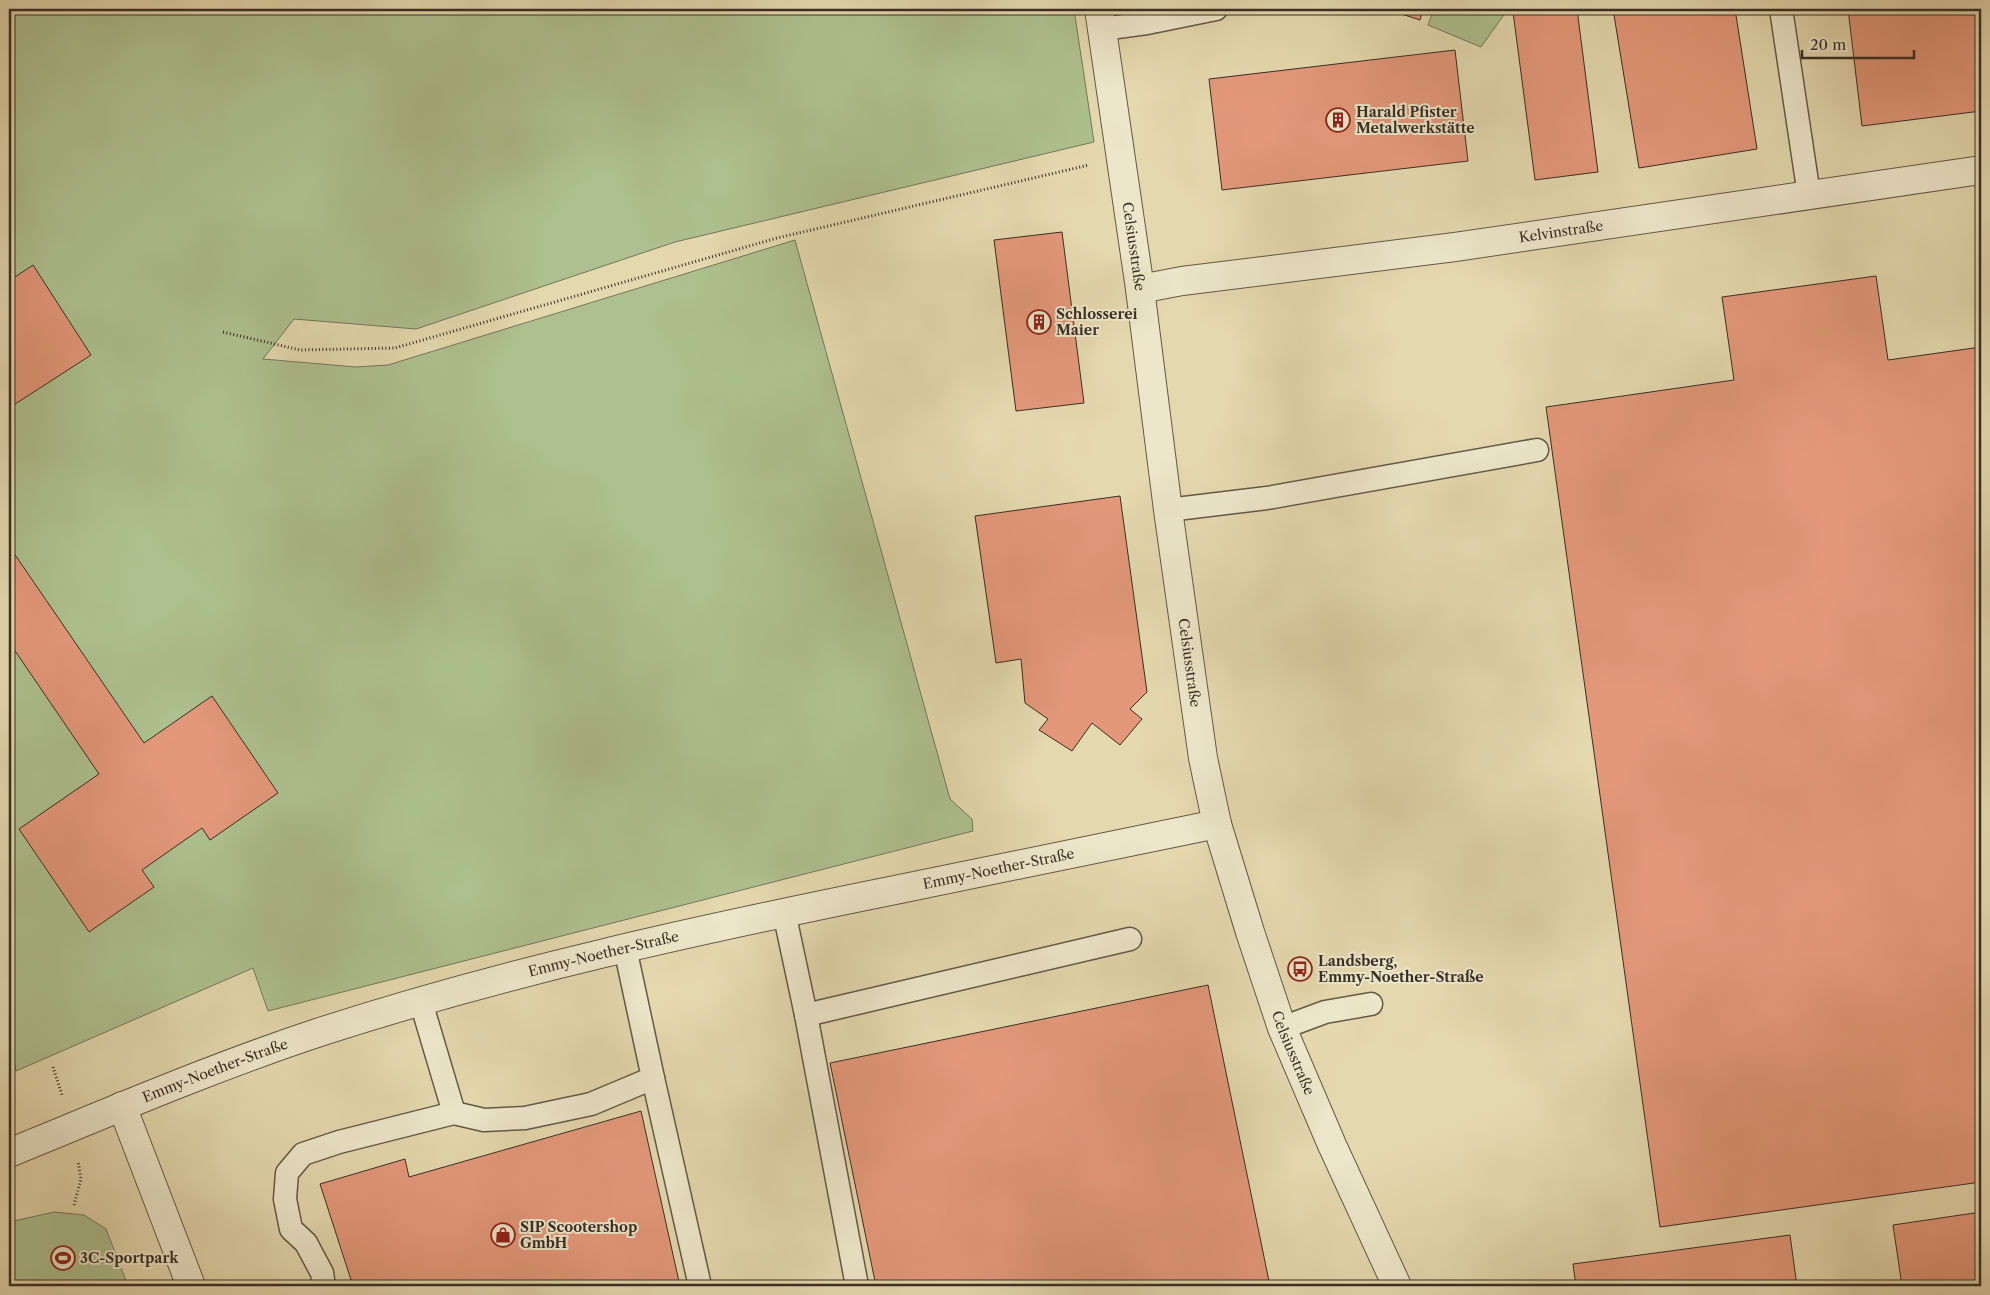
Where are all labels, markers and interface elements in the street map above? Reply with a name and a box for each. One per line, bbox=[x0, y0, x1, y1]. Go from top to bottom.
scale bar bbox=[1802, 28, 1915, 60]
text: 20 m bbox=[1810, 35, 1846, 54]
place label: Harald Pfister Metalwerkstätte bbox=[1356, 103, 1475, 137]
building icon: Harald Pfister Metalwerkstätte bbox=[1325, 107, 1351, 133]
street label: Celsiusstraße bbox=[1118, 201, 1149, 292]
street label: Kelvinstraße bbox=[1518, 216, 1604, 247]
place label: Schlosserei Maier bbox=[1056, 305, 1138, 339]
building icon: Schlosserei Maier bbox=[1026, 309, 1052, 335]
street label: Celsiusstraße bbox=[1174, 617, 1205, 709]
street label: Emmy-Noether-Straße bbox=[921, 844, 1076, 893]
street label: Emmy-Noether-Straße bbox=[526, 927, 681, 981]
place label: Landsberg, Emmy-Noether-Straße bbox=[1318, 952, 1484, 986]
bus stop icon: Landsberg, Emmy-Noether-Straße bbox=[1287, 956, 1313, 982]
street label: Celsiusstraße bbox=[1268, 1008, 1319, 1098]
street label: Emmy-Noether-Straße bbox=[140, 1035, 290, 1106]
place label: SIP Scootershop GmbH bbox=[520, 1218, 637, 1252]
shop icon: SIP Scootershop GmbH bbox=[490, 1222, 516, 1248]
sports icon: 3C-Sportpark bbox=[50, 1245, 76, 1271]
place label: 3C-Sportpark bbox=[80, 1249, 179, 1267]

